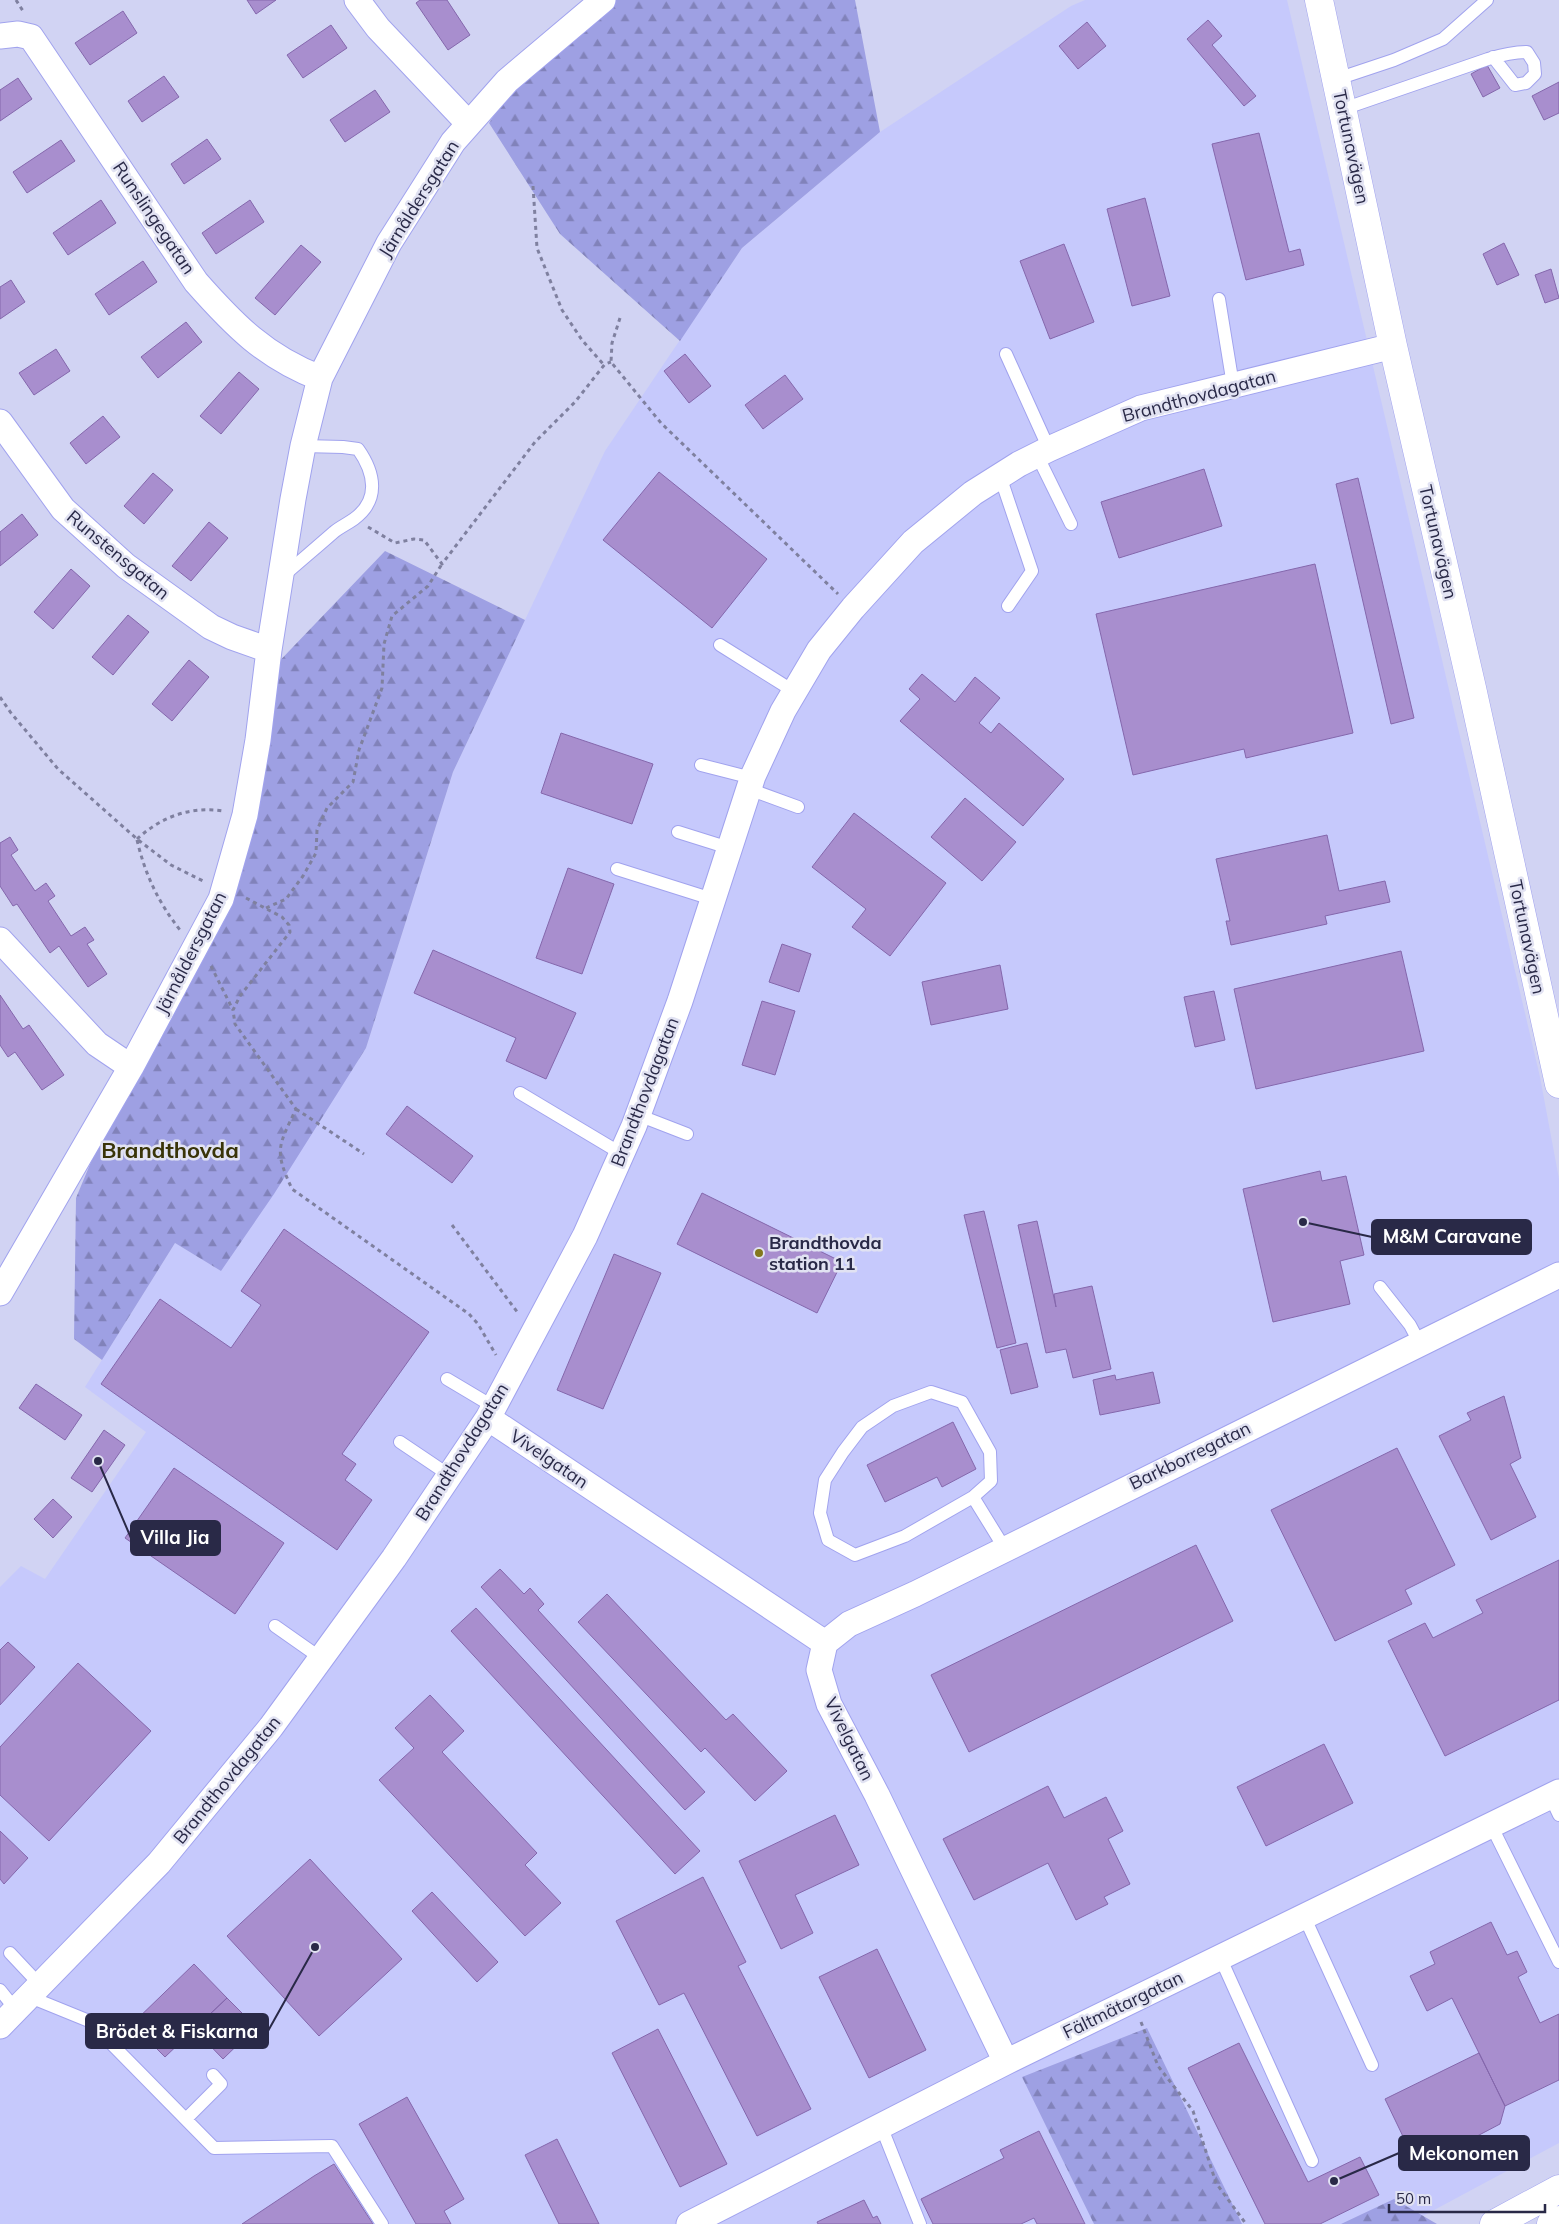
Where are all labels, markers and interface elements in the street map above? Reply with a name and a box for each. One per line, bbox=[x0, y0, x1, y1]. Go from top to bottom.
street label: Tortunavägen bbox=[1328, 88, 1375, 206]
street label: Järnåldersgatan bbox=[373, 136, 464, 262]
street label: Runslingegatan bbox=[108, 157, 201, 279]
street label: Brandthovdagatan bbox=[1120, 364, 1278, 427]
street label: Tortunavägen bbox=[1414, 483, 1463, 601]
street label: Runstensgatan bbox=[62, 505, 174, 604]
street label: Tortunavägen bbox=[1504, 878, 1551, 996]
street label: Järnåldersgatan bbox=[150, 888, 231, 1018]
street label: Brandthovdagatan bbox=[605, 1014, 684, 1170]
district label: Brandthovda bbox=[101, 1136, 239, 1164]
callout: M&M Caravane bbox=[1372, 1220, 1531, 1254]
text: M&M Caravane bbox=[1383, 1224, 1521, 1248]
place label: Brandthovda station 11 bbox=[769, 1231, 882, 1275]
marker: Brandthovda station 11 bbox=[753, 1247, 765, 1259]
street label: Brandthovdagatan bbox=[410, 1379, 513, 1525]
street label: Barkborregatan bbox=[1125, 1416, 1254, 1495]
street label: Vivelgatan bbox=[506, 1424, 593, 1493]
callout: Villa Jia bbox=[131, 1521, 220, 1555]
text: Villa Jia bbox=[139, 1525, 210, 1549]
street label: Vivelgatan bbox=[819, 1693, 879, 1784]
street label: Brandthovdagatan bbox=[168, 1711, 285, 1848]
street label: Fältmätargatan bbox=[1059, 1966, 1187, 2044]
callout: Brödet & Fiskarna bbox=[86, 2014, 268, 2048]
text: Brödet & Fiskarna bbox=[96, 2019, 258, 2043]
callout: Mekonomen bbox=[1399, 2136, 1529, 2170]
text: Mekonomen bbox=[1409, 2141, 1519, 2165]
scale bar bbox=[1389, 2182, 1545, 2214]
text: 50 m bbox=[1396, 2189, 1431, 2208]

